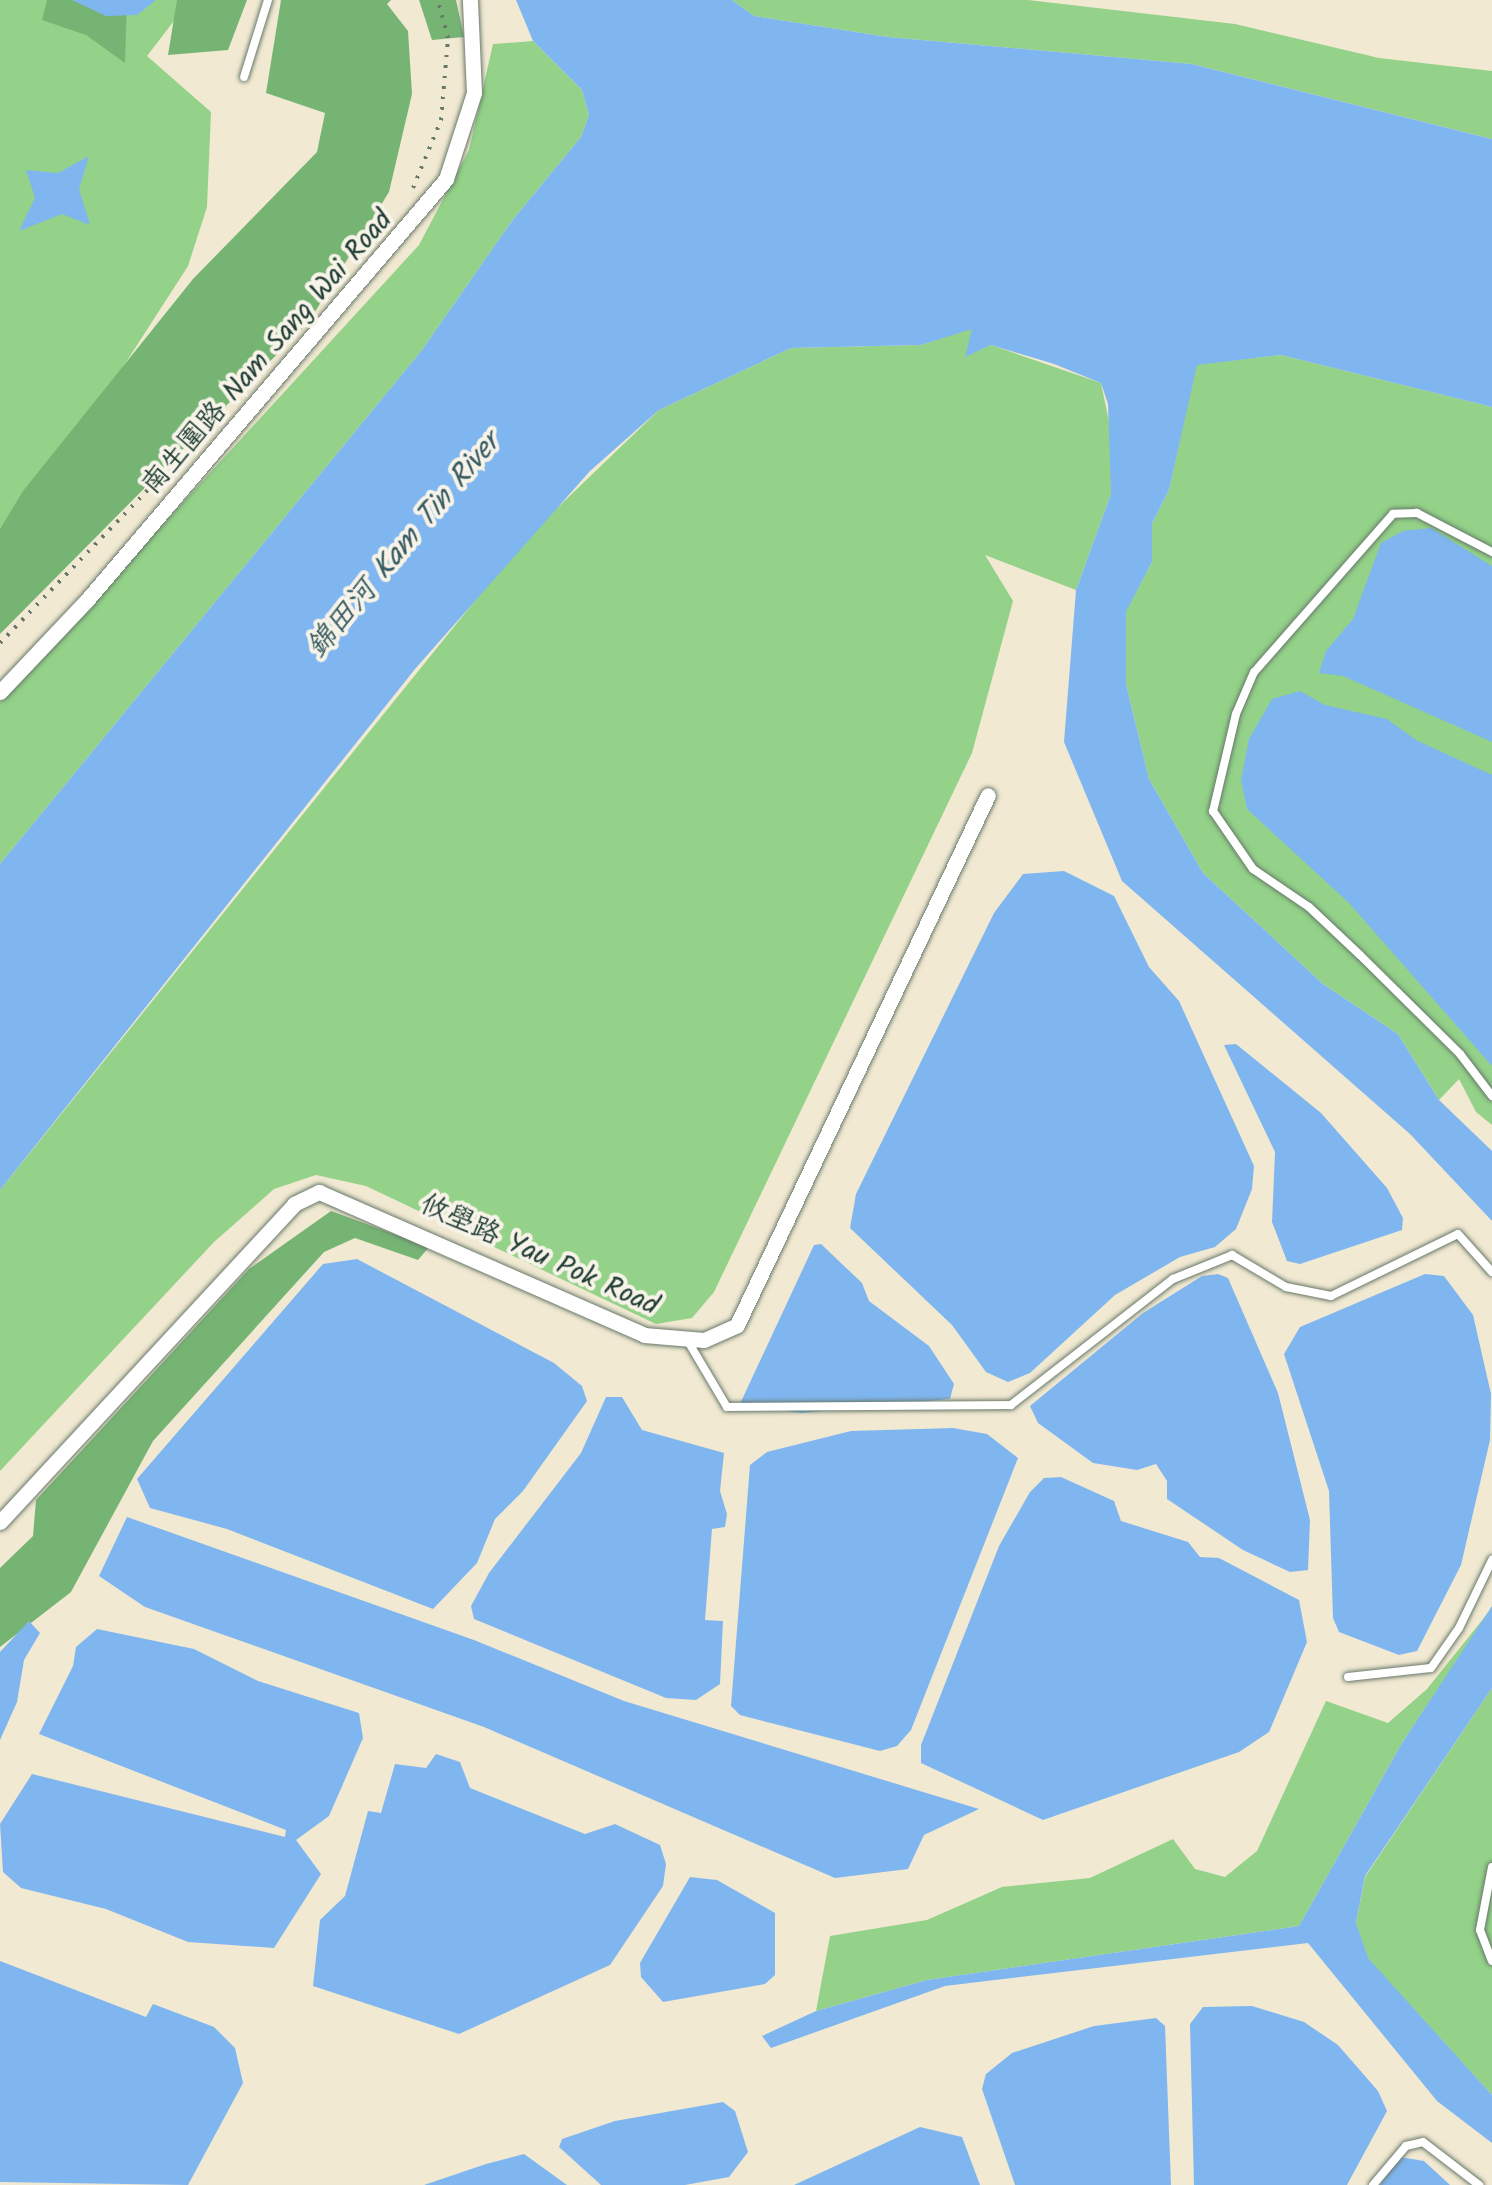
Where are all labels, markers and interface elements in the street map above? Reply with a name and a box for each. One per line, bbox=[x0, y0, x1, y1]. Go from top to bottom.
street label: 南生圍路 Nam Sang Wai Road bbox=[135, 204, 401, 502]
water label: 錦田河 Kam Tin River bbox=[300, 427, 508, 665]
street label: 攸壆路 Yau Pok Road bbox=[415, 1188, 663, 1324]

